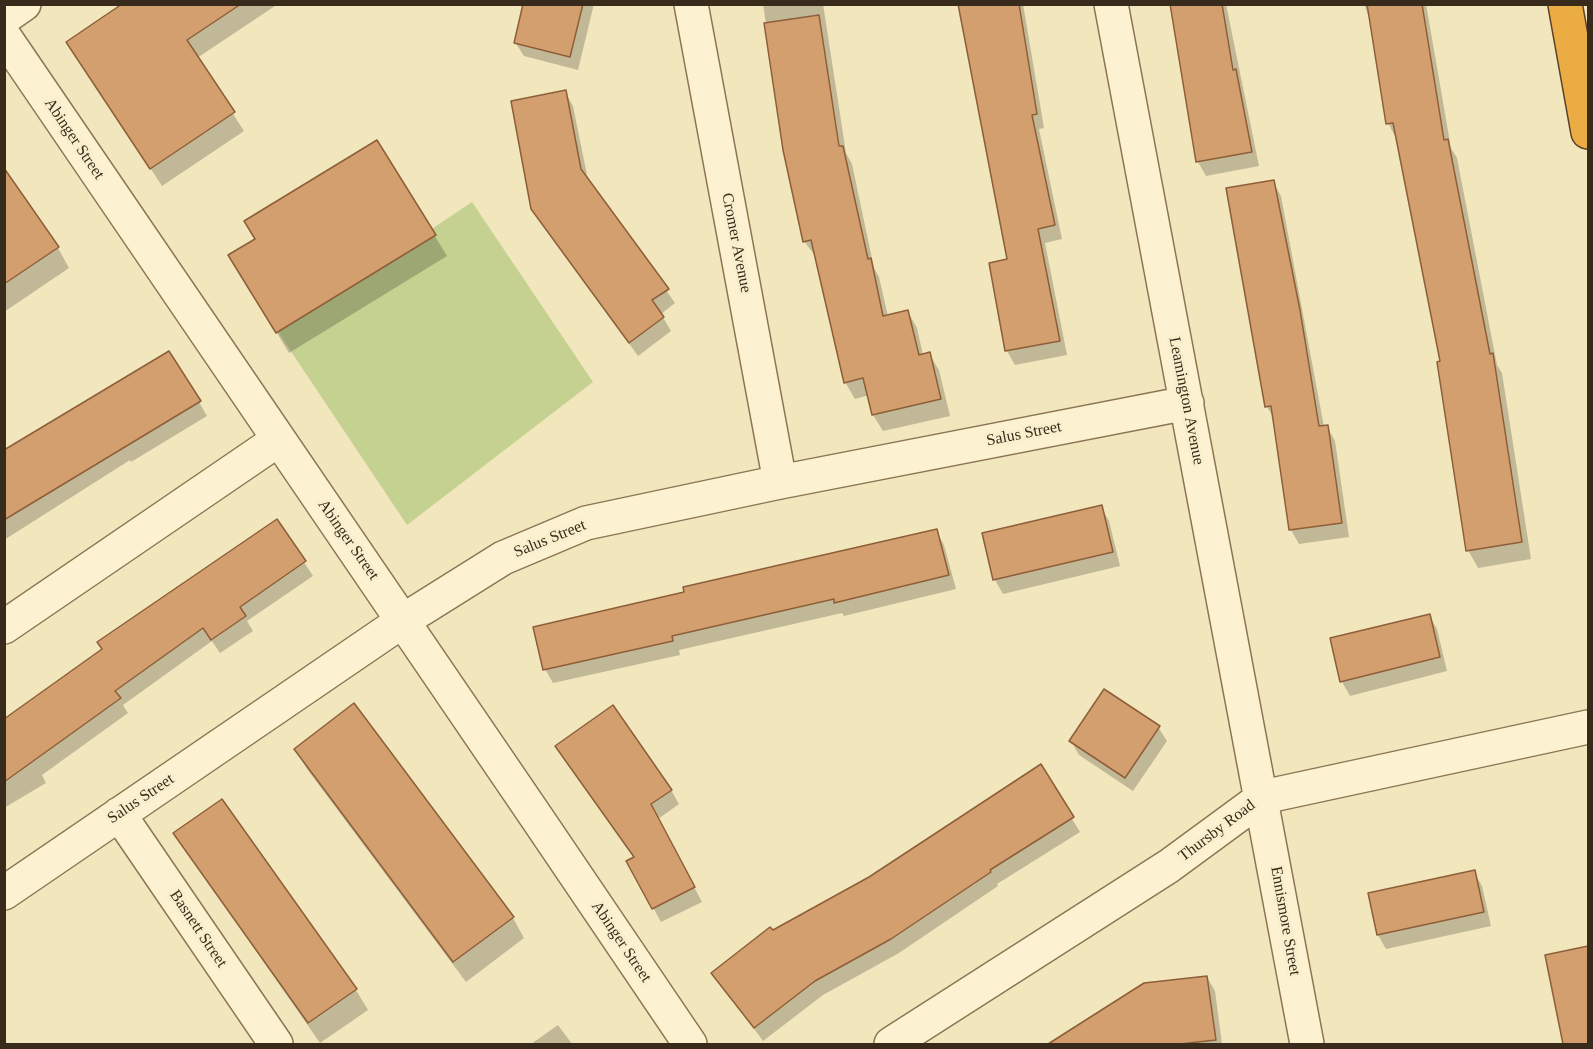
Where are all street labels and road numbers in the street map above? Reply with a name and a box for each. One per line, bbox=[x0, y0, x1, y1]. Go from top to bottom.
street label: Abinger Street bbox=[40, 95, 108, 183]
street label: Cromer Avenue bbox=[717, 191, 755, 295]
street label: Leamington Avenue bbox=[1164, 335, 1208, 467]
street label: Salus Street bbox=[985, 417, 1063, 451]
street label: Abinger Street bbox=[313, 496, 383, 584]
street label: Salus Street bbox=[511, 516, 589, 562]
street label: Salus Street bbox=[104, 770, 178, 828]
street label: Thursby Road bbox=[1175, 796, 1259, 866]
street label: Ennismore Street bbox=[1266, 865, 1304, 977]
street label: Basnett Street bbox=[165, 887, 231, 971]
street label: Abinger Street bbox=[587, 898, 655, 986]

